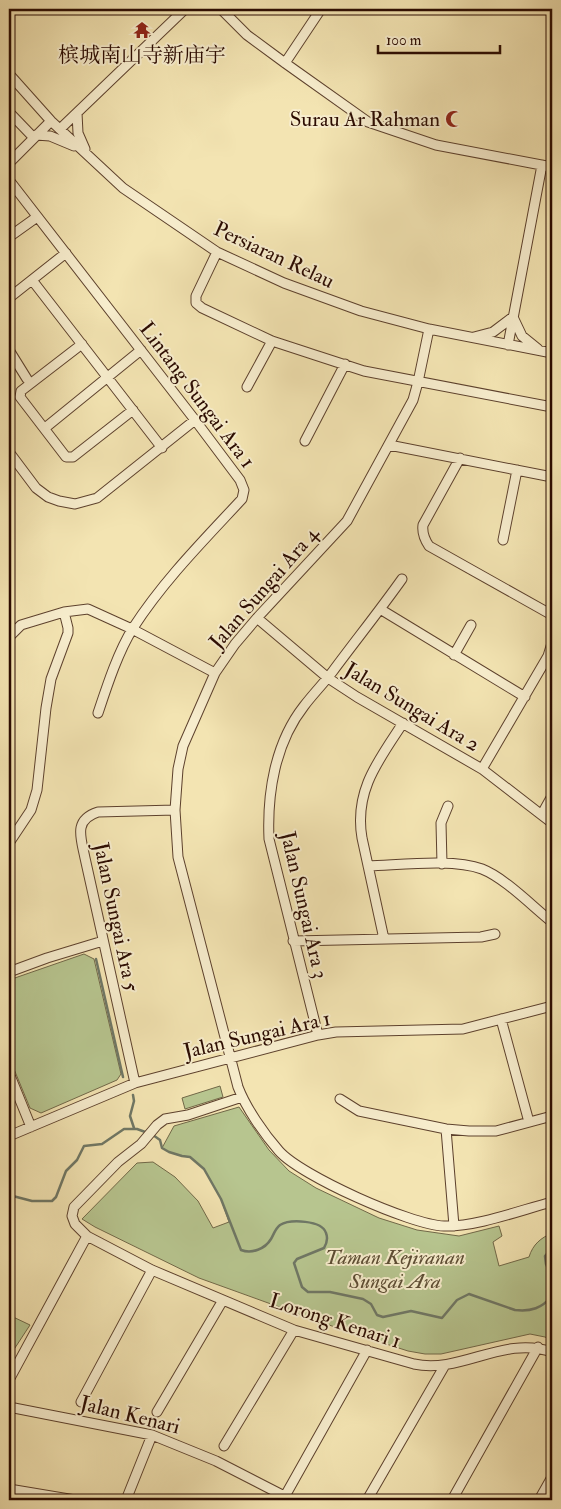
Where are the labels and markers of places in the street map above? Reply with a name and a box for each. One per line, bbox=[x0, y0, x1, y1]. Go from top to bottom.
temple icon: 槟城南山寺新庙宇 bbox=[132, 20, 152, 40]
place label: 槟城南山寺新庙宇 bbox=[58, 42, 226, 69]
place label: Surau Ar Rahman bbox=[290, 106, 440, 133]
mosque icon: Surau Ar Rahman bbox=[444, 109, 464, 129]

